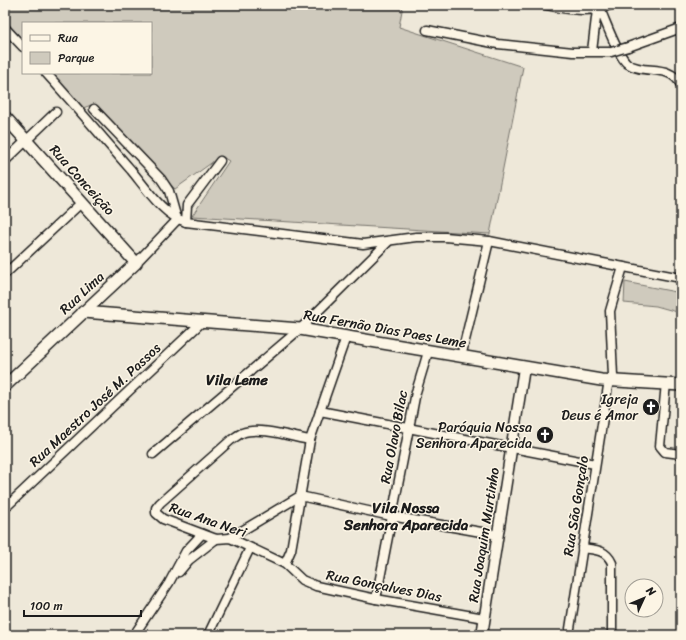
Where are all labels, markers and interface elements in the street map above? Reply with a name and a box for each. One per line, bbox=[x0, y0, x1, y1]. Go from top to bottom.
legend bbox=[22, 22, 152, 74]
text: Rua bbox=[58, 27, 79, 49]
text: Parque bbox=[58, 47, 95, 69]
street label: Rua Conceição bbox=[43, 139, 121, 221]
street label: Rua Lima bbox=[53, 265, 111, 321]
street label: Rua Fernão Dias Paes Leme bbox=[302, 302, 468, 356]
street label: Rua Maestro José M. Passos bbox=[23, 337, 167, 473]
district label: Vila Leme bbox=[206, 367, 268, 393]
place label: Igreja Deus é Amor bbox=[561, 387, 639, 428]
street label: Rua Olavo Bilac bbox=[373, 388, 415, 486]
church icon: Igreja Deus é Amor bbox=[641, 397, 661, 417]
place label: Paróquia Nossa Senhora Aparecida bbox=[416, 415, 532, 456]
church icon: Paróquia Nossa Senhora Aparecida bbox=[535, 425, 555, 445]
street label: Rua São Gonçalo bbox=[556, 454, 596, 558]
street label: Rua Joaquim Murtinho bbox=[461, 466, 507, 604]
street label: Rua Ana Neri bbox=[166, 495, 251, 545]
district label: Vila Nossa Senhora Aparecida bbox=[343, 495, 469, 538]
street label: Rua Gonçalves Dias bbox=[324, 563, 445, 610]
north arrow bbox=[624, 578, 664, 618]
text: N bbox=[641, 581, 661, 601]
scale bar bbox=[24, 592, 141, 618]
text: 100 m bbox=[30, 595, 63, 617]

